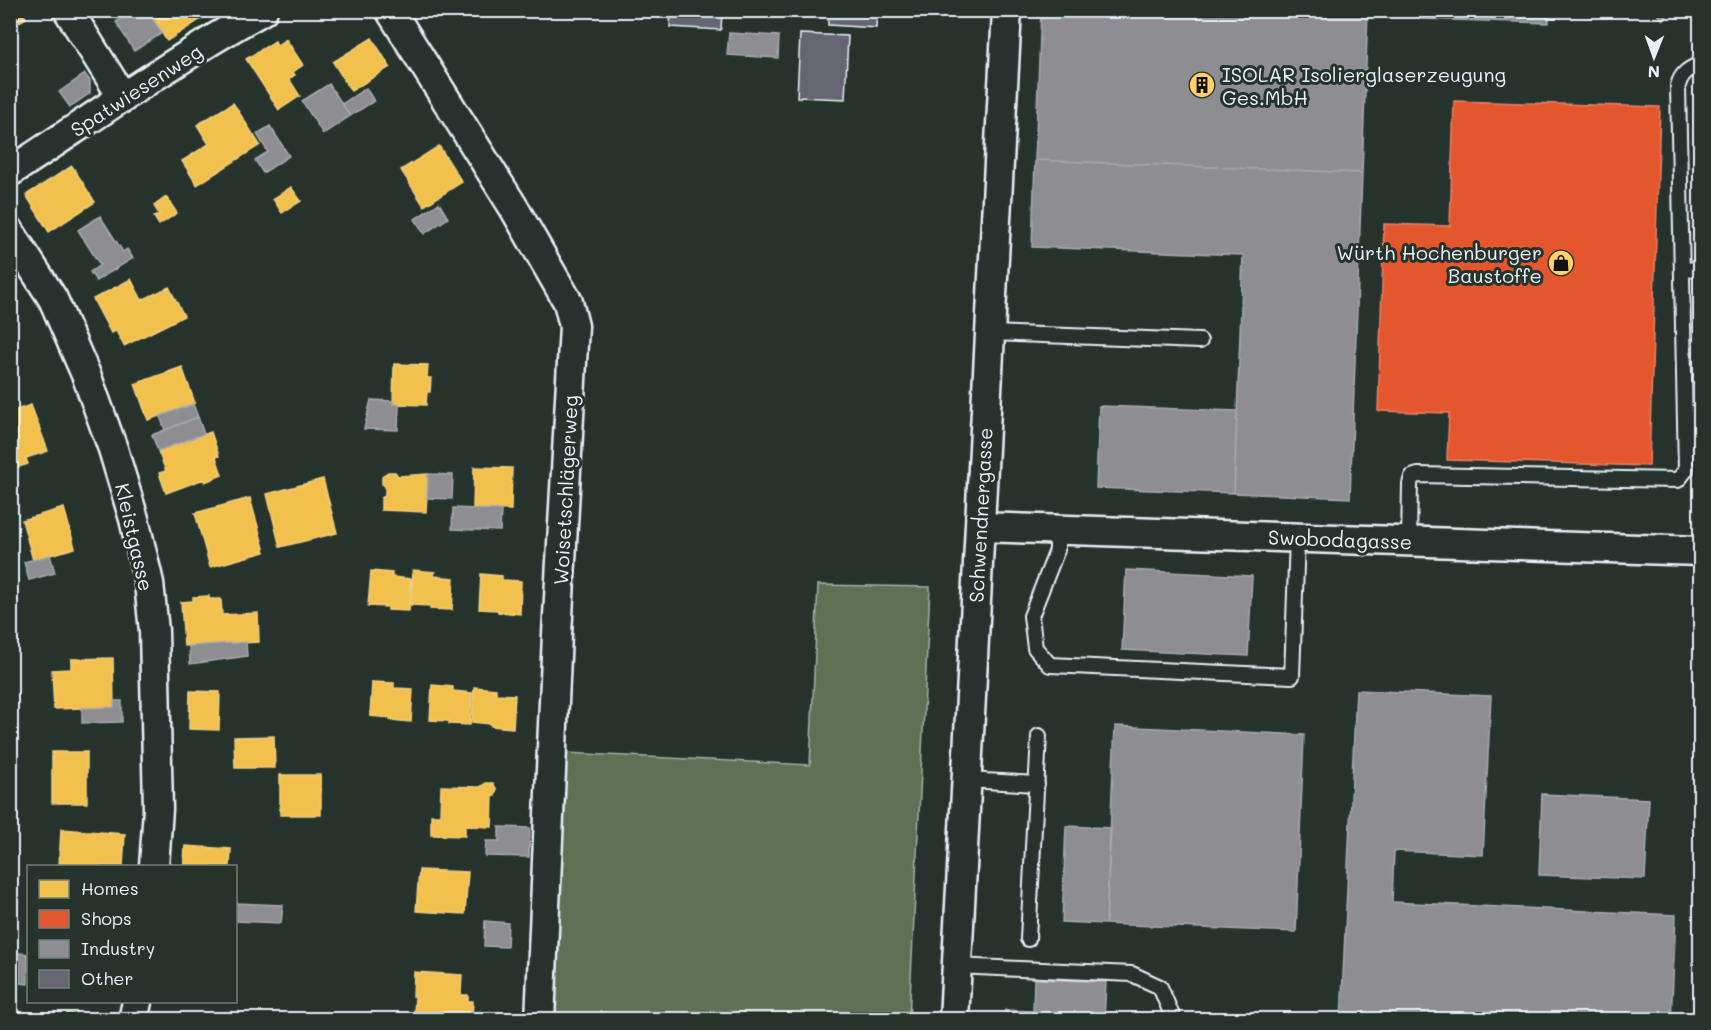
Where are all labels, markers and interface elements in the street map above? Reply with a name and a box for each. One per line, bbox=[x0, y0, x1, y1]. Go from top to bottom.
north arrow bbox=[1624, 27, 1684, 87]
street label: Spatwiesenweg bbox=[65, 38, 207, 142]
place label: ISOLAR Isolierglaserzeugung Ges.MbH bbox=[1222, 61, 1506, 110]
text: N bbox=[1647, 62, 1660, 83]
building icon: ISOLAR Isolierglaserzeugung Ges.MbH bbox=[1187, 70, 1217, 100]
place label: Würth Hochenburger Baustoffe bbox=[1337, 239, 1542, 288]
shop icon: Würth Hochenburger Baustoffe bbox=[1546, 248, 1576, 278]
street label: Woisetschlägerweg bbox=[547, 394, 583, 586]
street label: Schwendnergasse bbox=[962, 427, 998, 603]
street label: Kleistgasse bbox=[110, 480, 160, 594]
street label: Swobodagasse bbox=[1267, 523, 1413, 555]
legend bbox=[27, 865, 237, 1003]
text: Homes bbox=[81, 876, 139, 900]
text: Shops bbox=[81, 906, 132, 930]
text: Industry bbox=[81, 936, 155, 960]
text: Other bbox=[81, 966, 134, 990]

